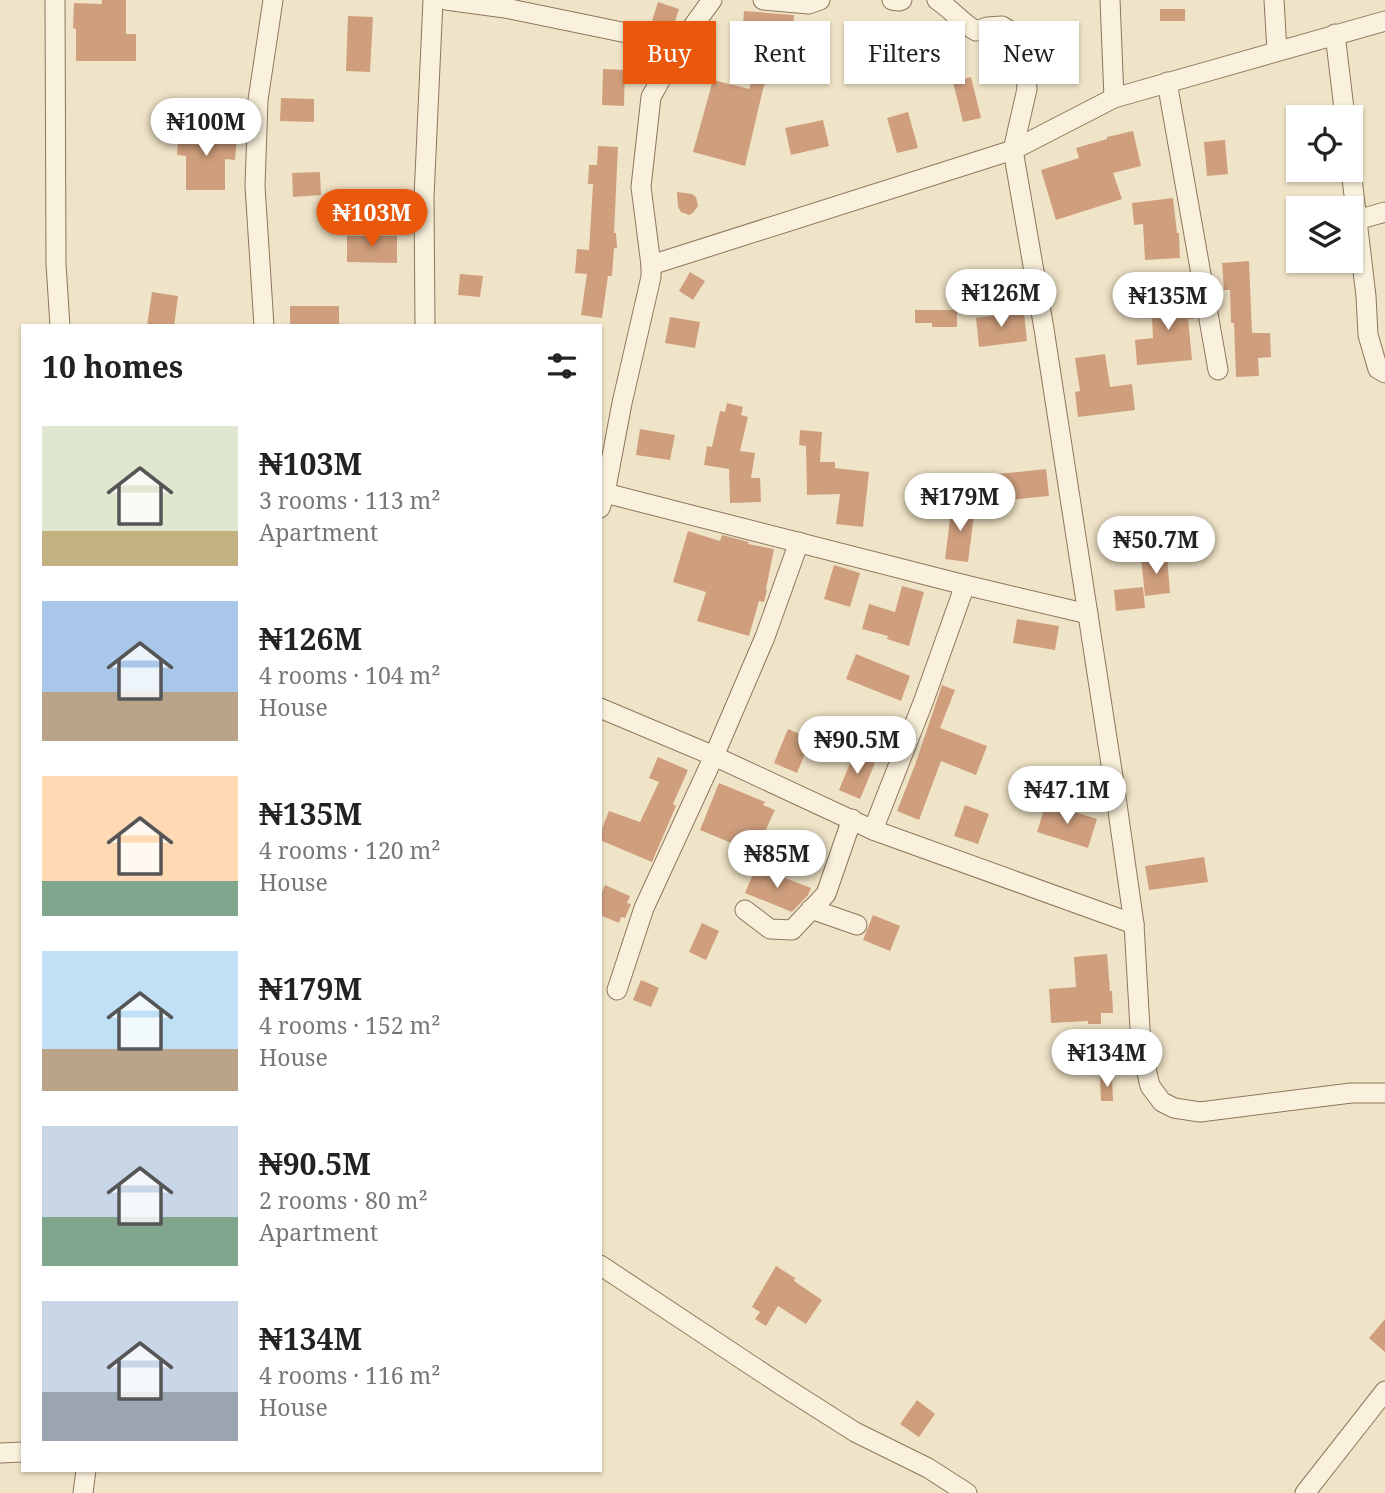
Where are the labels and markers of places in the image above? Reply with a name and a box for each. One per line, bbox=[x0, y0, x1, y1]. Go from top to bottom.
pin: ₦100M bbox=[157, 99, 255, 158]
pin: ₦103M bbox=[323, 190, 421, 249]
pin: ₦126M bbox=[952, 270, 1050, 329]
pin: ₦135M bbox=[1119, 272, 1217, 332]
pin: ₦179M bbox=[911, 474, 1009, 533]
pin: ₦50.7M bbox=[1099, 516, 1213, 576]
pin: ₦90.5M bbox=[800, 716, 914, 776]
pin: ₦47.1M bbox=[1010, 766, 1124, 826]
pin: ₦85M bbox=[736, 830, 818, 890]
pin: ₦134M bbox=[1058, 1030, 1156, 1089]

